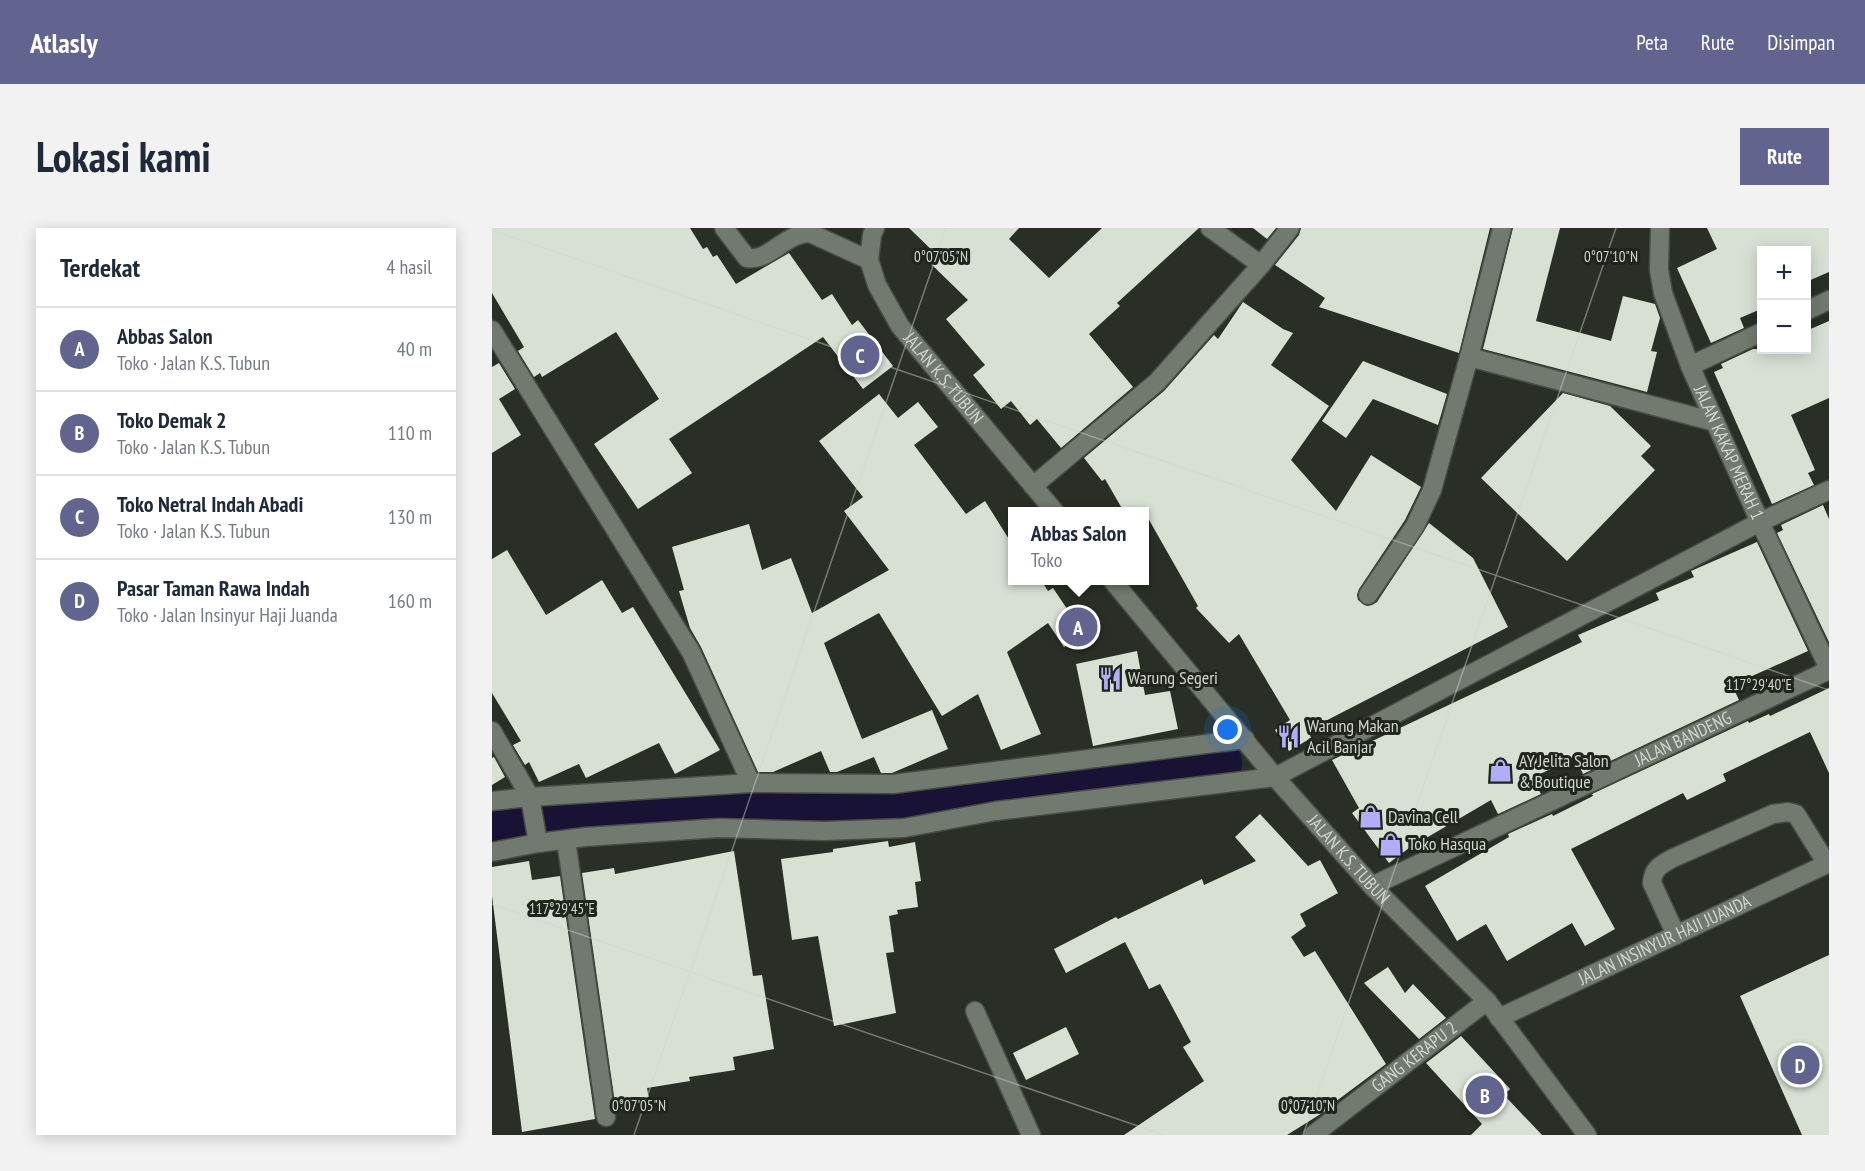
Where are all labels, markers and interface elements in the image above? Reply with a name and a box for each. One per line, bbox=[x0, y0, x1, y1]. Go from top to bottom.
text: Atlasly bbox=[30, 24, 98, 61]
text: Peta bbox=[1636, 29, 1668, 56]
text: Rute bbox=[1701, 29, 1734, 56]
text: Disimpan bbox=[1767, 29, 1835, 56]
button: Rute bbox=[1740, 128, 1829, 185]
text: Lokasi kami bbox=[36, 129, 211, 184]
map controls bbox=[1757, 246, 1811, 354]
button: + bbox=[1757, 246, 1811, 300]
text: 0°07'05"N bbox=[914, 247, 968, 266]
text: 0°07'10"N bbox=[1584, 247, 1638, 266]
text: Terdekat bbox=[60, 251, 140, 284]
text: 4 hasil bbox=[386, 254, 432, 280]
button: − bbox=[1757, 300, 1811, 354]
text: Abbas Salon bbox=[117, 322, 213, 350]
street label: JALAN K.S. TUBUN bbox=[898, 326, 989, 429]
pin: C bbox=[840, 332, 880, 378]
text: A bbox=[74, 336, 85, 362]
text: 40 m bbox=[397, 336, 432, 362]
text: Toko · Jalan K.S. Tubun bbox=[117, 350, 270, 376]
street label: JALAN KAKAP MERAH 1 bbox=[1689, 380, 1770, 523]
text: Toko Demak 2 bbox=[117, 406, 226, 434]
text: B bbox=[75, 420, 84, 446]
text: 110 m bbox=[388, 420, 432, 446]
text: Toko · Jalan K.S. Tubun bbox=[117, 434, 270, 460]
text: Toko Netral Indah Abadi bbox=[117, 490, 303, 518]
text: C bbox=[75, 504, 84, 530]
text: 130 m bbox=[388, 504, 432, 530]
popup bbox=[1008, 507, 1149, 585]
text: Toko · Jalan K.S. Tubun bbox=[117, 518, 270, 544]
text: Abbas Salon bbox=[1031, 519, 1126, 547]
text: Toko bbox=[1031, 547, 1062, 573]
text: Pasar Taman Rawa Indah bbox=[117, 574, 310, 602]
text: D bbox=[74, 588, 85, 614]
text: 160 m bbox=[388, 588, 432, 614]
text: Toko · Jalan Insinyur Haji Juanda bbox=[117, 602, 338, 628]
pin: A bbox=[1058, 604, 1098, 650]
restaurant icon: Warung Segeri bbox=[1097, 665, 1123, 691]
place label: Warung Segeri bbox=[1128, 666, 1218, 689]
text: 117°29'40"E bbox=[1726, 675, 1792, 694]
street label: JALAN BANDENG bbox=[1630, 706, 1735, 772]
place label: Warung Makan Acil Banjar bbox=[1307, 714, 1399, 758]
your location bbox=[1213, 715, 1242, 744]
restaurant icon: Warung Makan Acil Banjar bbox=[1276, 723, 1302, 749]
place label: AY Jelita Salon & Boutique bbox=[1519, 749, 1609, 793]
shop icon: AY Jelita Salon & Boutique bbox=[1488, 758, 1514, 784]
shop icon: Davina Cell bbox=[1357, 804, 1383, 830]
place label: Davina Cell bbox=[1388, 805, 1459, 828]
street label: JALAN K.S. TUBUN bbox=[1302, 809, 1395, 908]
shop icon: Toko Hasqua bbox=[1377, 831, 1403, 857]
place label: Toko Hasqua bbox=[1408, 832, 1486, 855]
street label: JALAN INSINYUR HAJI JUANDA bbox=[1574, 889, 1755, 991]
text: 117°29'45"E bbox=[529, 899, 595, 918]
street label: GANG KERAPU 2 bbox=[1366, 1016, 1462, 1097]
pin: D bbox=[1780, 1042, 1820, 1088]
pin: B bbox=[1466, 1072, 1504, 1118]
text: 0°07'05"N bbox=[612, 1096, 666, 1115]
text: 0°07'10"N bbox=[1281, 1096, 1335, 1115]

